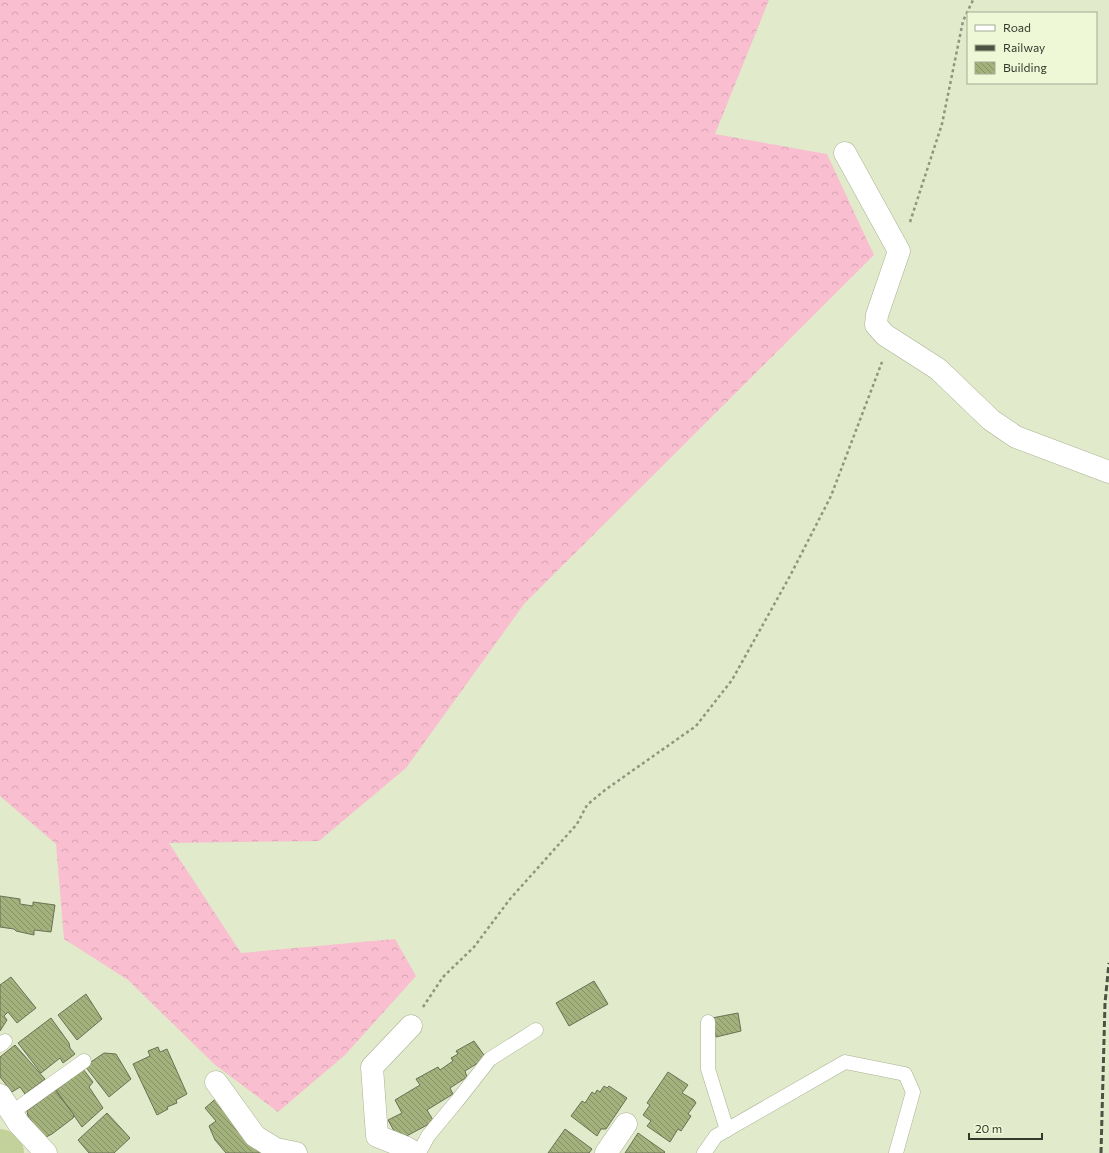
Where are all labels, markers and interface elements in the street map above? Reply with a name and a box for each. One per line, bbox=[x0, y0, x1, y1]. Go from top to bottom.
legend bbox=[967, 12, 1097, 84]
text: Road bbox=[1003, 20, 1031, 34]
text: Railway bbox=[1003, 40, 1045, 54]
text: Building bbox=[1003, 60, 1047, 74]
scale bar bbox=[969, 1115, 1042, 1141]
text: 20 m bbox=[975, 1121, 1002, 1135]

